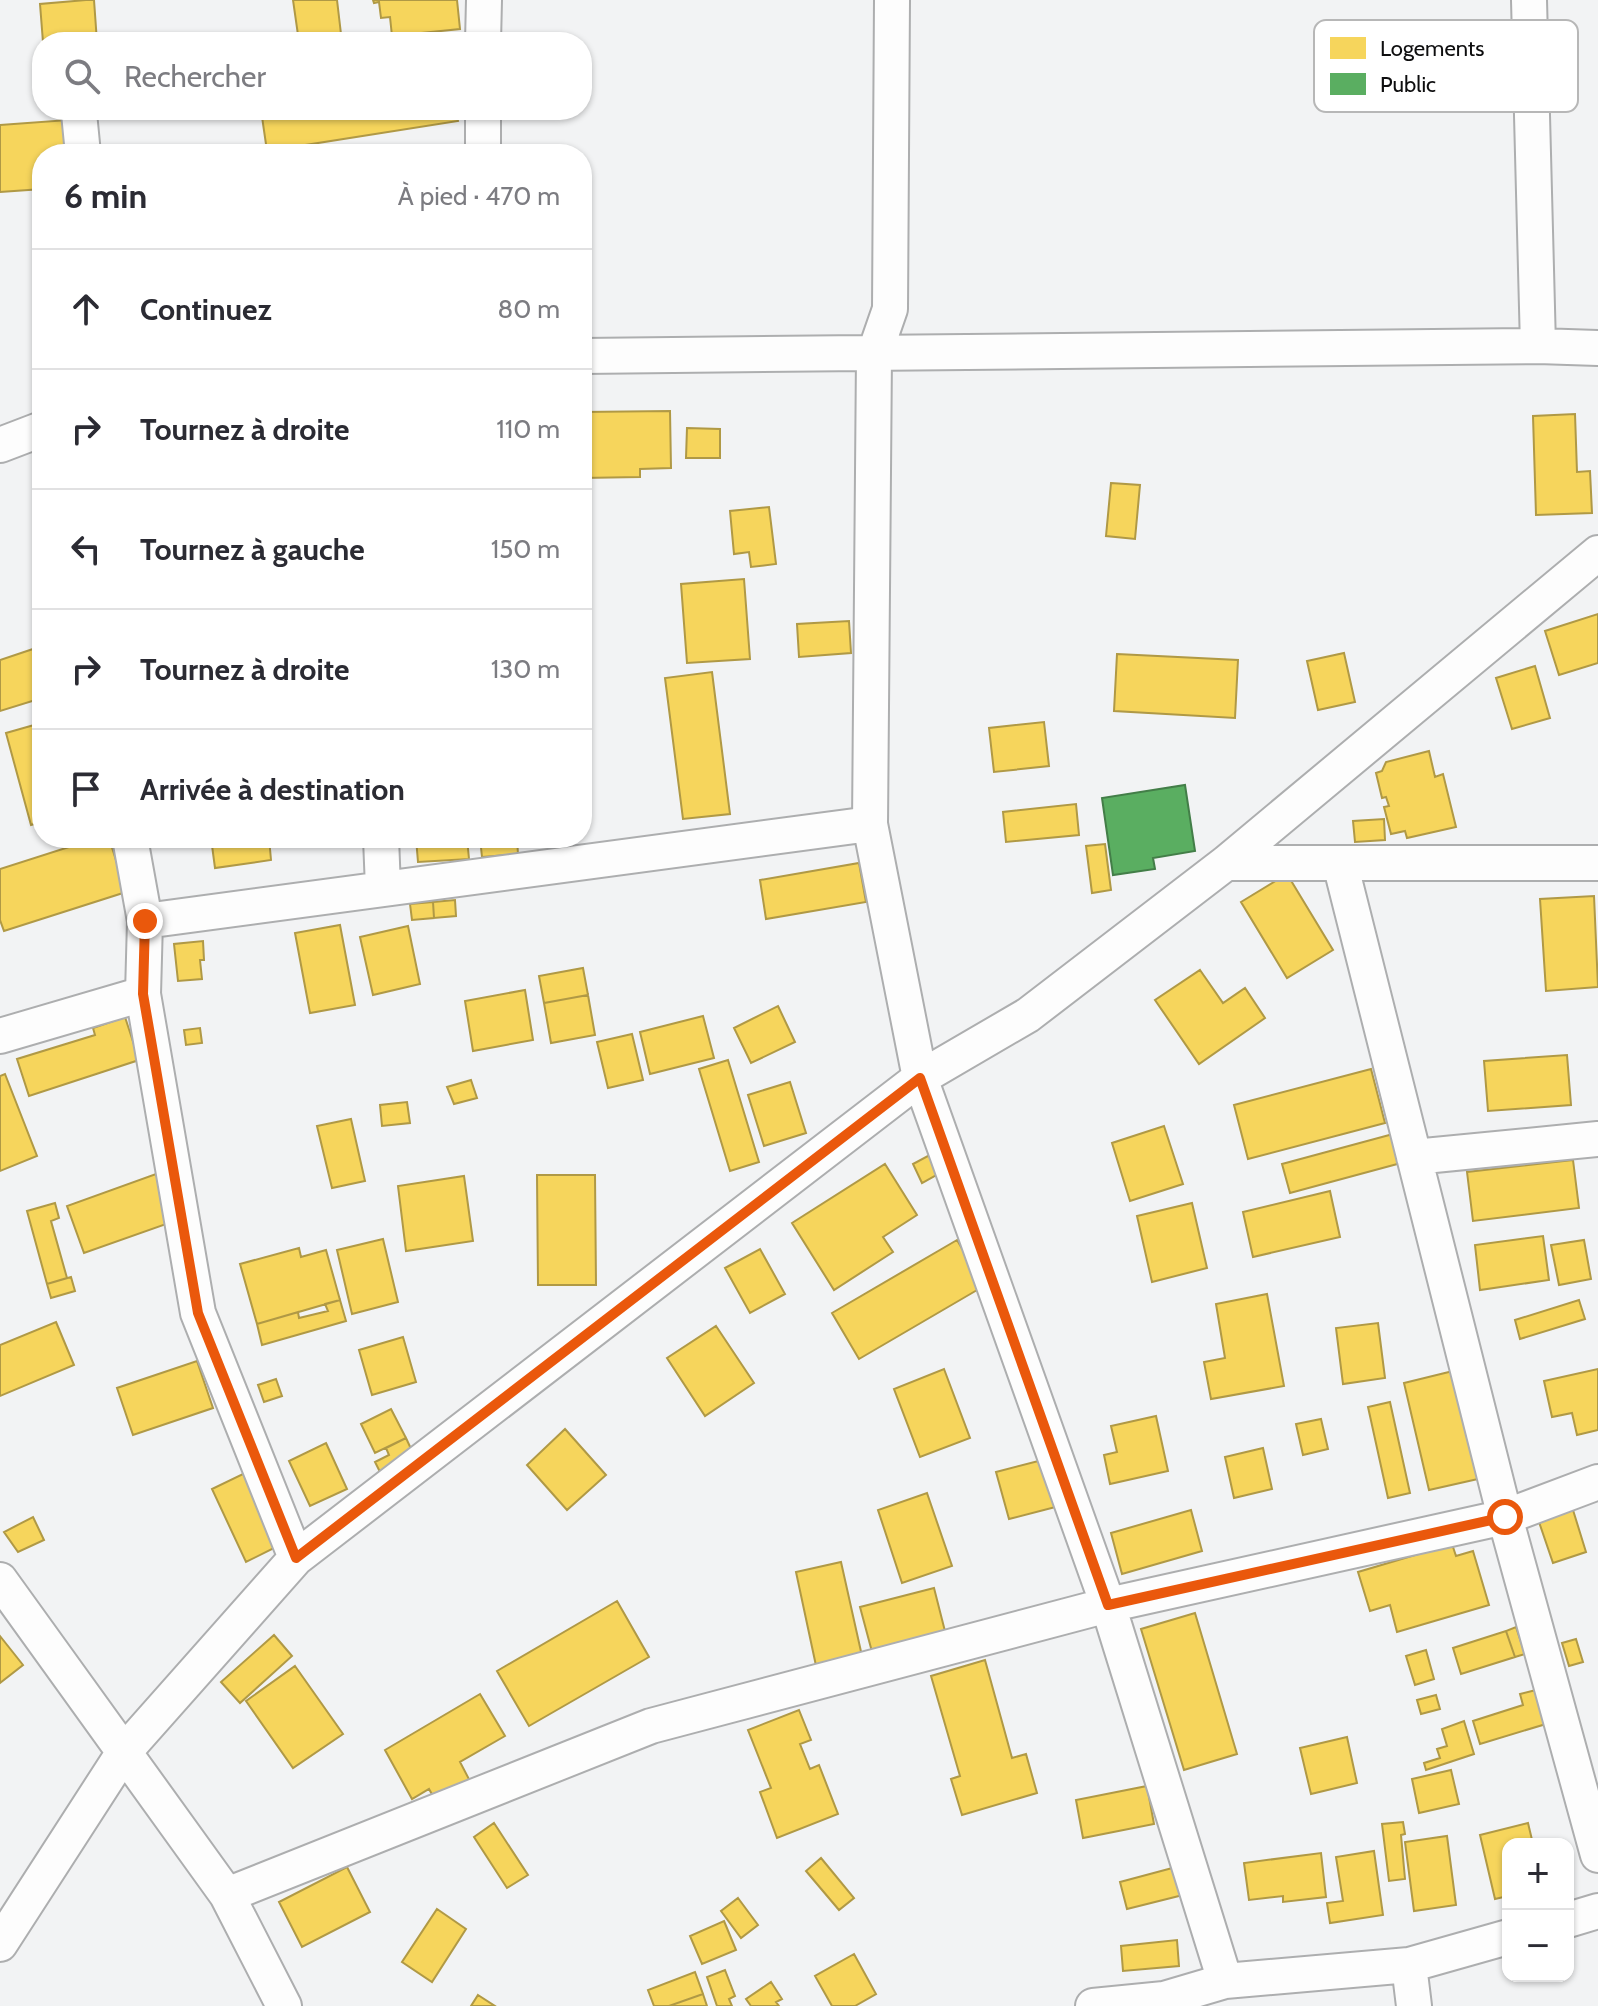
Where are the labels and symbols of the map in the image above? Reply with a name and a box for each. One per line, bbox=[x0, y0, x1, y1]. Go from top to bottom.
legend bbox=[1314, 20, 1578, 112]
text: Logements bbox=[1380, 35, 1484, 62]
text: Public bbox=[1380, 71, 1436, 98]
route end bbox=[127, 903, 163, 939]
route start bbox=[1487, 1499, 1523, 1535]

